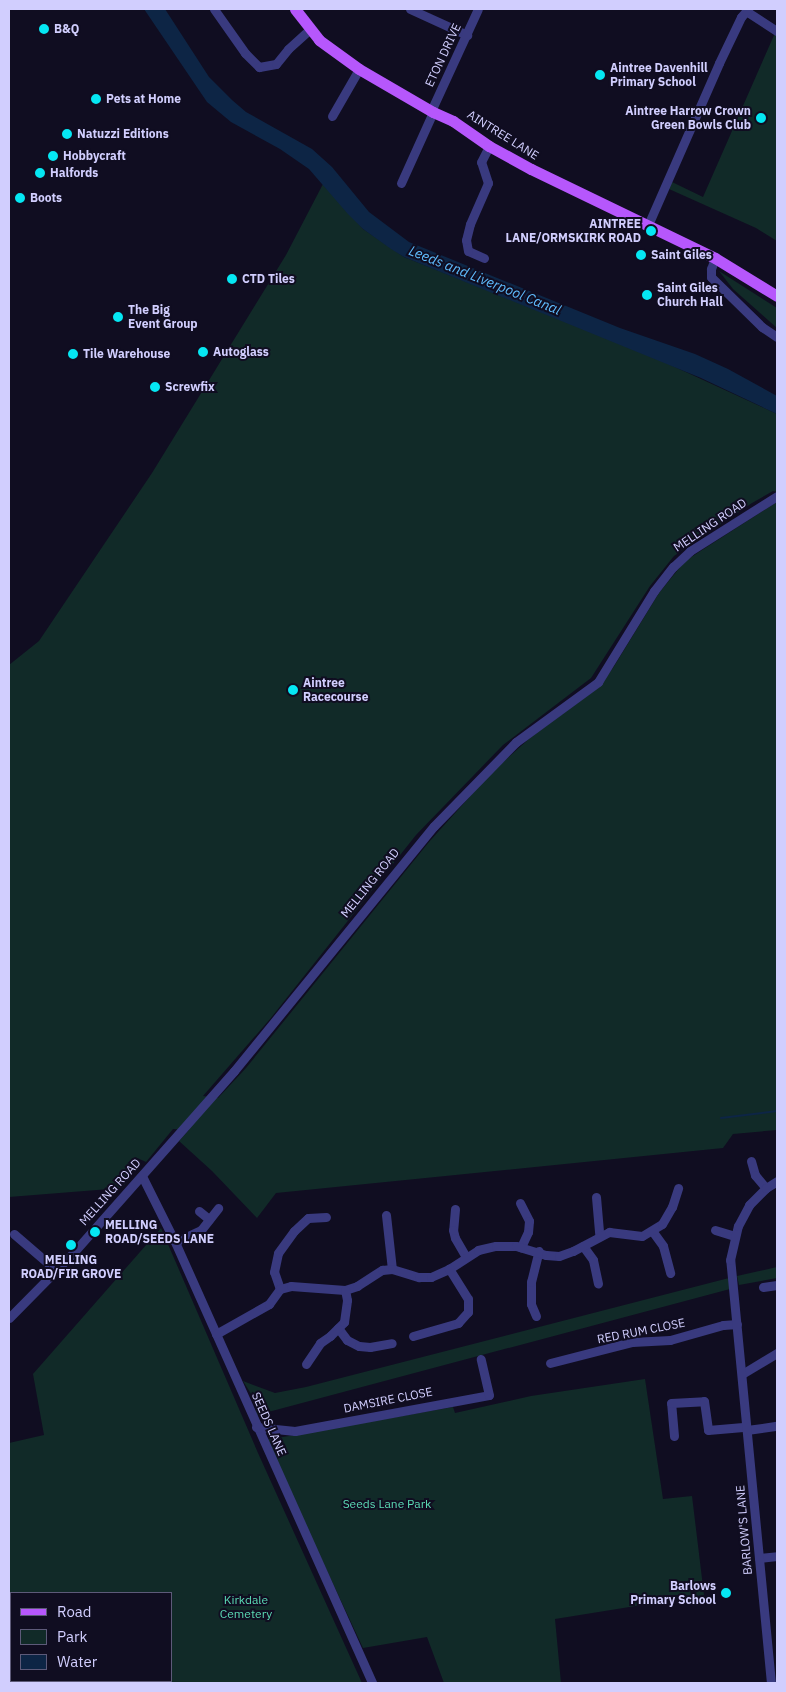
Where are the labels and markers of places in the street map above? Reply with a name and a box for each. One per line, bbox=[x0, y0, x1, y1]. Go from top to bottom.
place label: B&Q bbox=[54, 22, 79, 36]
marker: B&Q bbox=[38, 23, 50, 35]
place label: Aintree Davenhill Primary School bbox=[610, 61, 708, 89]
marker: Aintree Davenhill Primary School bbox=[594, 69, 606, 81]
place label: Pets at Home bbox=[106, 92, 181, 106]
marker: Pets at Home bbox=[90, 93, 102, 105]
place label: Aintree Harrow Crown Green Bowls Club bbox=[625, 104, 751, 132]
marker: Aintree Harrow Crown Green Bowls Club bbox=[755, 112, 767, 124]
place label: Natuzzi Editions bbox=[77, 127, 169, 141]
marker: Natuzzi Editions bbox=[61, 128, 73, 140]
place label: Hobbycraft bbox=[63, 149, 126, 163]
marker: Hobbycraft bbox=[47, 150, 59, 162]
place label: Halfords bbox=[50, 166, 98, 180]
marker: Halfords bbox=[34, 167, 46, 179]
place label: Boots bbox=[30, 191, 62, 205]
marker: Boots bbox=[14, 192, 26, 204]
place label: AINTREE LANE/ORMSKIRK ROAD bbox=[505, 217, 641, 245]
marker: AINTREE LANE/ORMSKIRK ROAD bbox=[645, 225, 657, 237]
place label: Saint Giles bbox=[651, 248, 712, 262]
marker: Saint Giles bbox=[635, 249, 647, 261]
place label: CTD Tiles bbox=[242, 272, 295, 286]
marker: CTD Tiles bbox=[226, 273, 238, 285]
place label: Saint Giles Church Hall bbox=[657, 281, 723, 309]
marker: Saint Giles Church Hall bbox=[641, 289, 653, 301]
place label: The Big Event Group bbox=[128, 303, 198, 331]
marker: The Big Event Group bbox=[112, 311, 124, 323]
place label: Autoglass bbox=[213, 345, 269, 359]
marker: Autoglass bbox=[197, 346, 209, 358]
place label: Tile Warehouse bbox=[83, 347, 170, 361]
marker: Tile Warehouse bbox=[67, 348, 79, 360]
place label: Screwfix bbox=[165, 380, 215, 394]
marker: Screwfix bbox=[149, 381, 161, 393]
place label: Aintree Racecourse bbox=[303, 676, 368, 704]
marker: Aintree Racecourse bbox=[287, 684, 299, 696]
place label: MELLING ROAD/SEEDS LANE bbox=[105, 1218, 214, 1246]
marker: MELLING ROAD/SEEDS LANE bbox=[89, 1226, 101, 1238]
marker: MELLING ROAD/FIR GROVE bbox=[65, 1239, 77, 1251]
place label: MELLING ROAD/FIR GROVE bbox=[21, 1253, 121, 1281]
place label: Barlows Primary School bbox=[630, 1579, 716, 1607]
marker: Barlows Primary School bbox=[720, 1587, 732, 1599]

